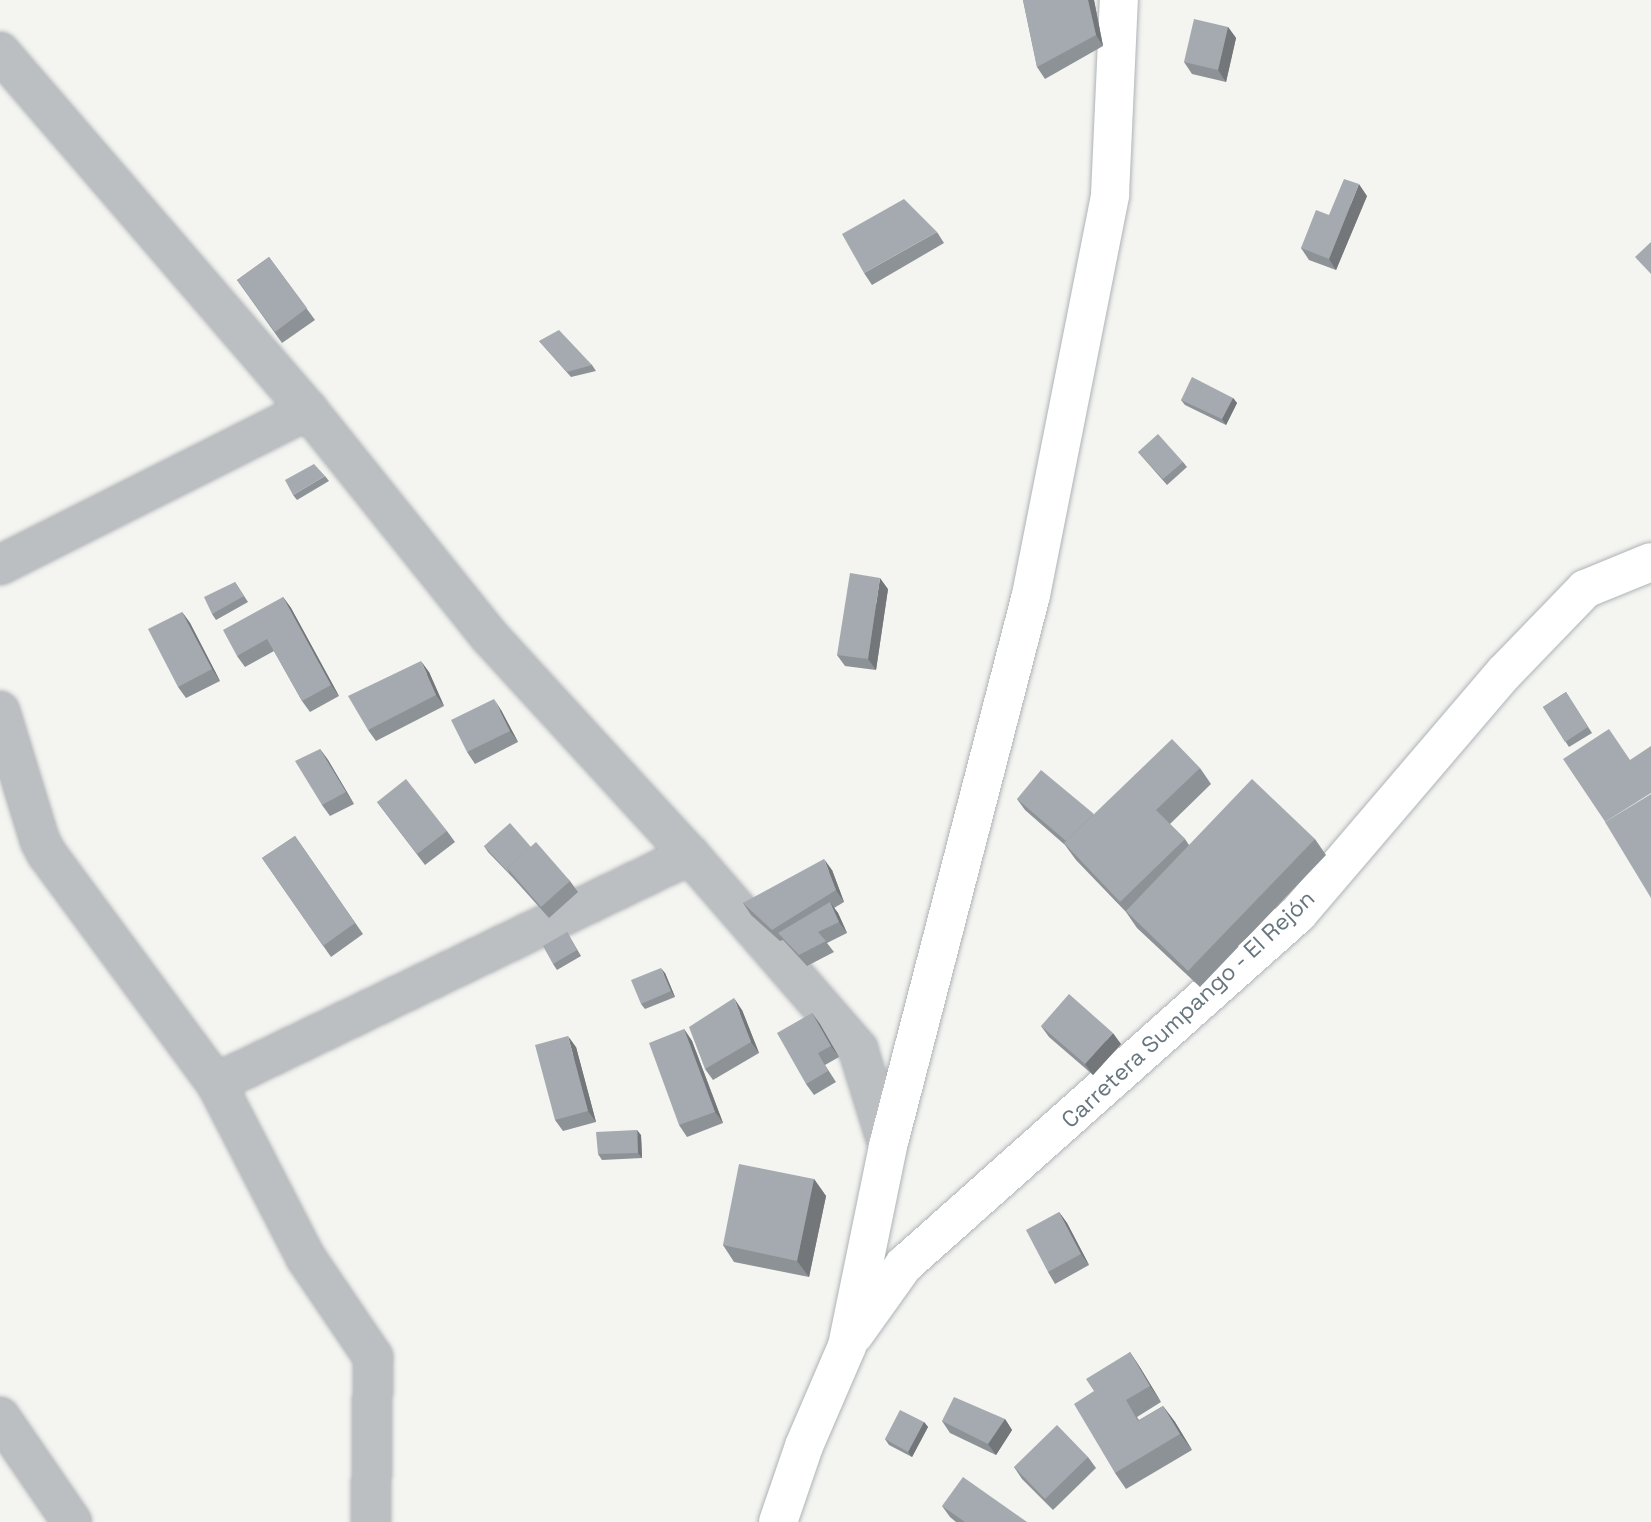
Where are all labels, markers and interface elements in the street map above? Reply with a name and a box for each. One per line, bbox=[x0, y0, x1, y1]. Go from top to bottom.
street label: Carretera Sumpango - El Rejón bbox=[1055, 884, 1321, 1134]

